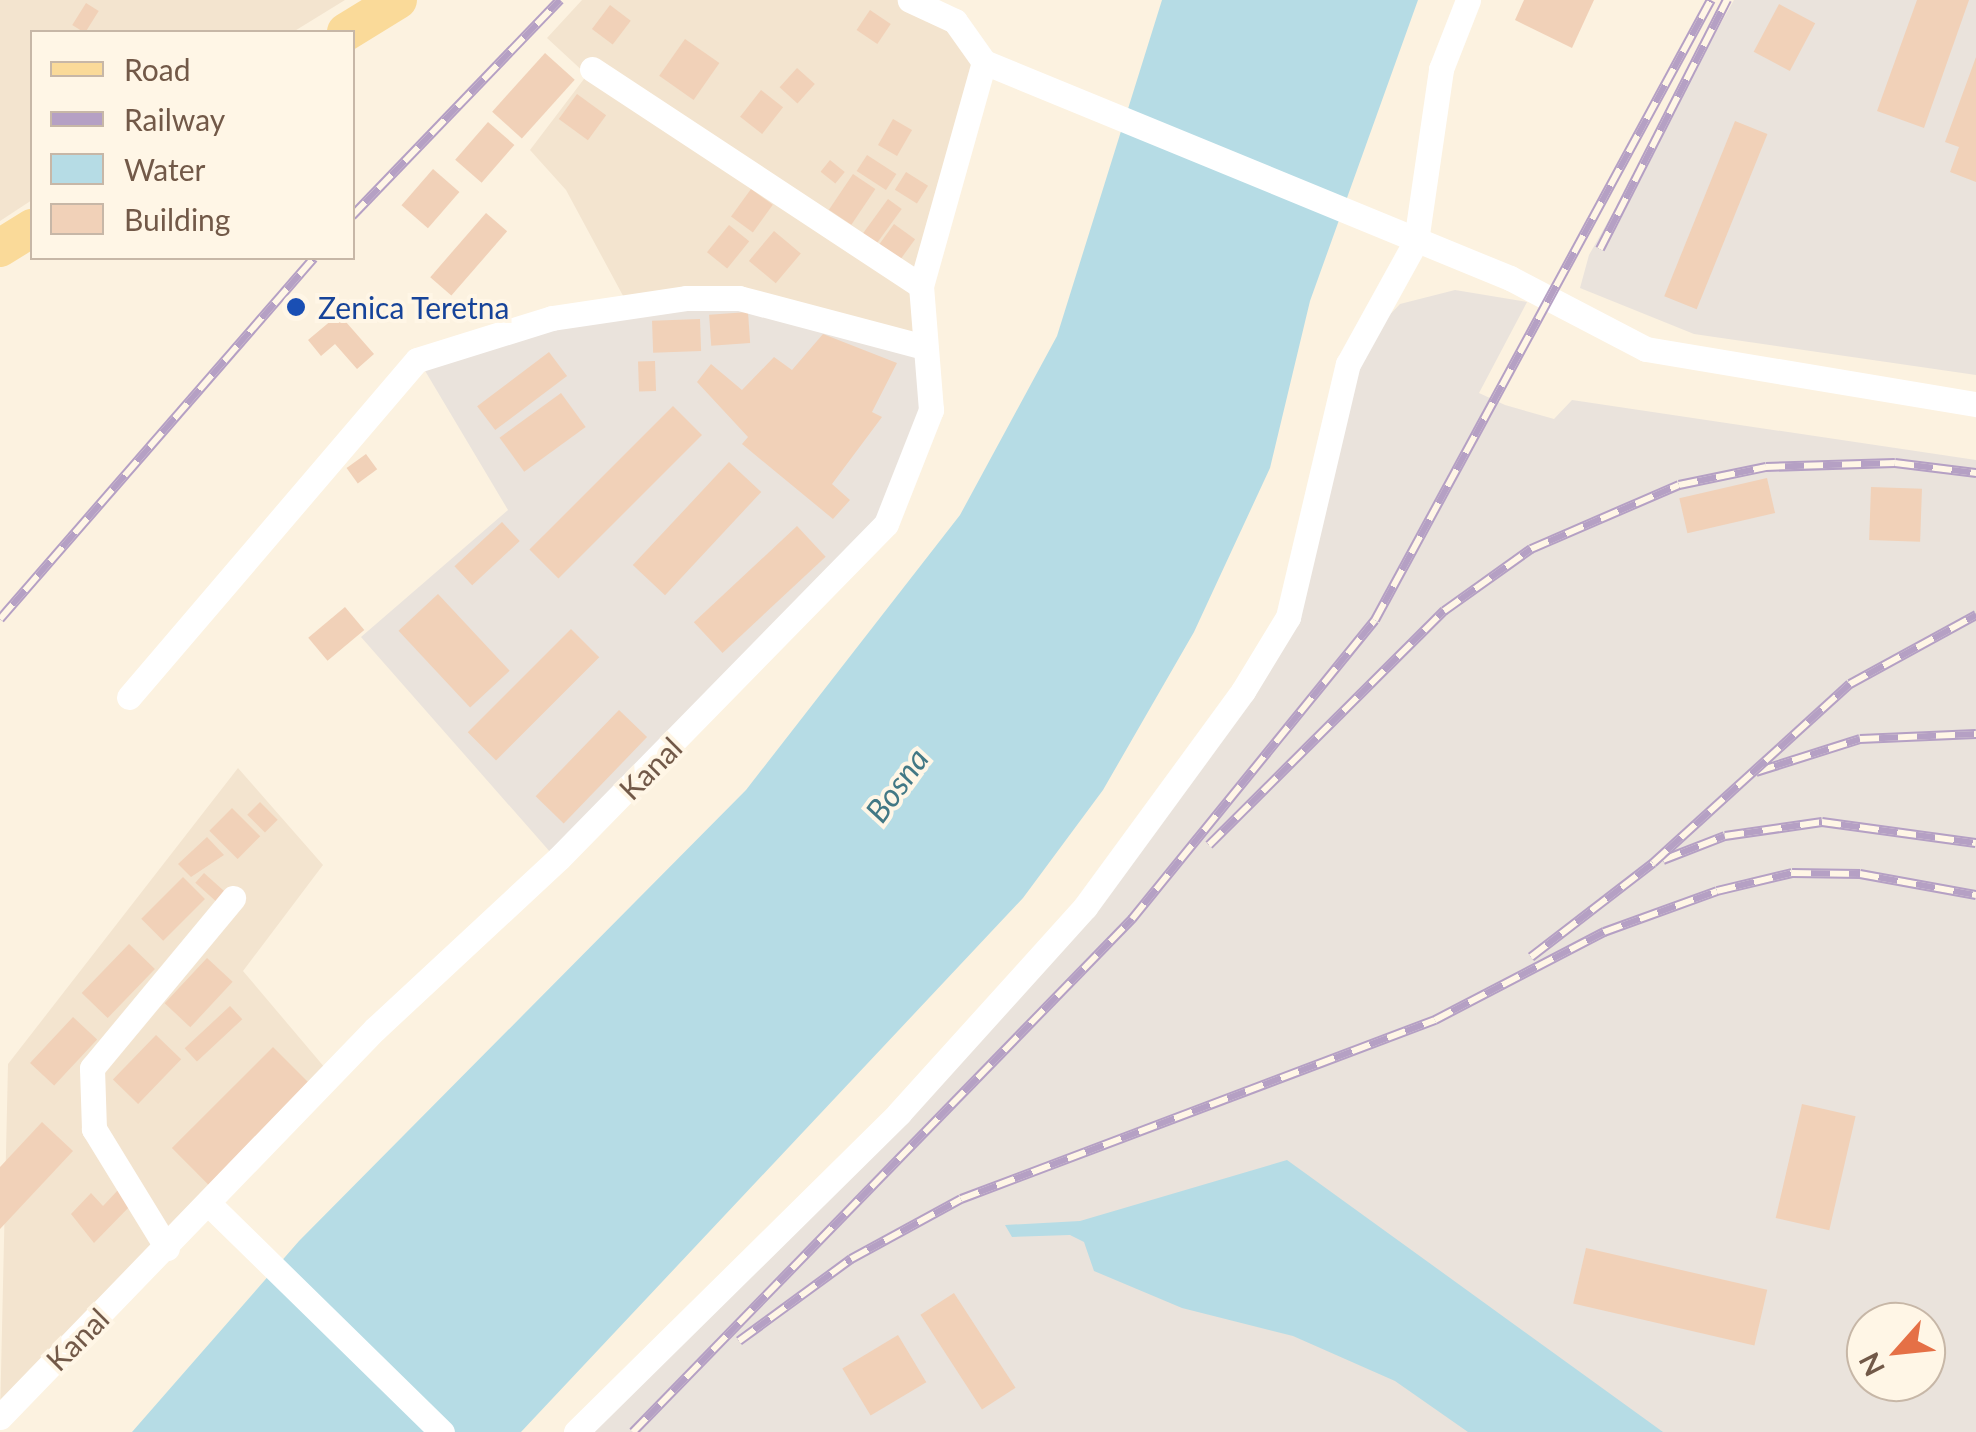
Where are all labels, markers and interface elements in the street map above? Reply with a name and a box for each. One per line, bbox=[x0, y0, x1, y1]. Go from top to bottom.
legend bbox=[30, 30, 355, 260]
text: Road bbox=[124, 51, 191, 87]
text: Railway bbox=[124, 101, 225, 137]
text: Water bbox=[124, 151, 206, 187]
text: Building bbox=[124, 201, 230, 237]
place label: Zenica Teretna bbox=[318, 289, 510, 325]
marker: Zenica Teretna bbox=[283, 294, 309, 320]
street label: Kanal bbox=[611, 729, 689, 807]
water label: Bosna bbox=[857, 741, 937, 829]
street label: Kanal bbox=[38, 1300, 116, 1378]
north arrow bbox=[1846, 1302, 1946, 1402]
text: N bbox=[1851, 1347, 1891, 1382]

